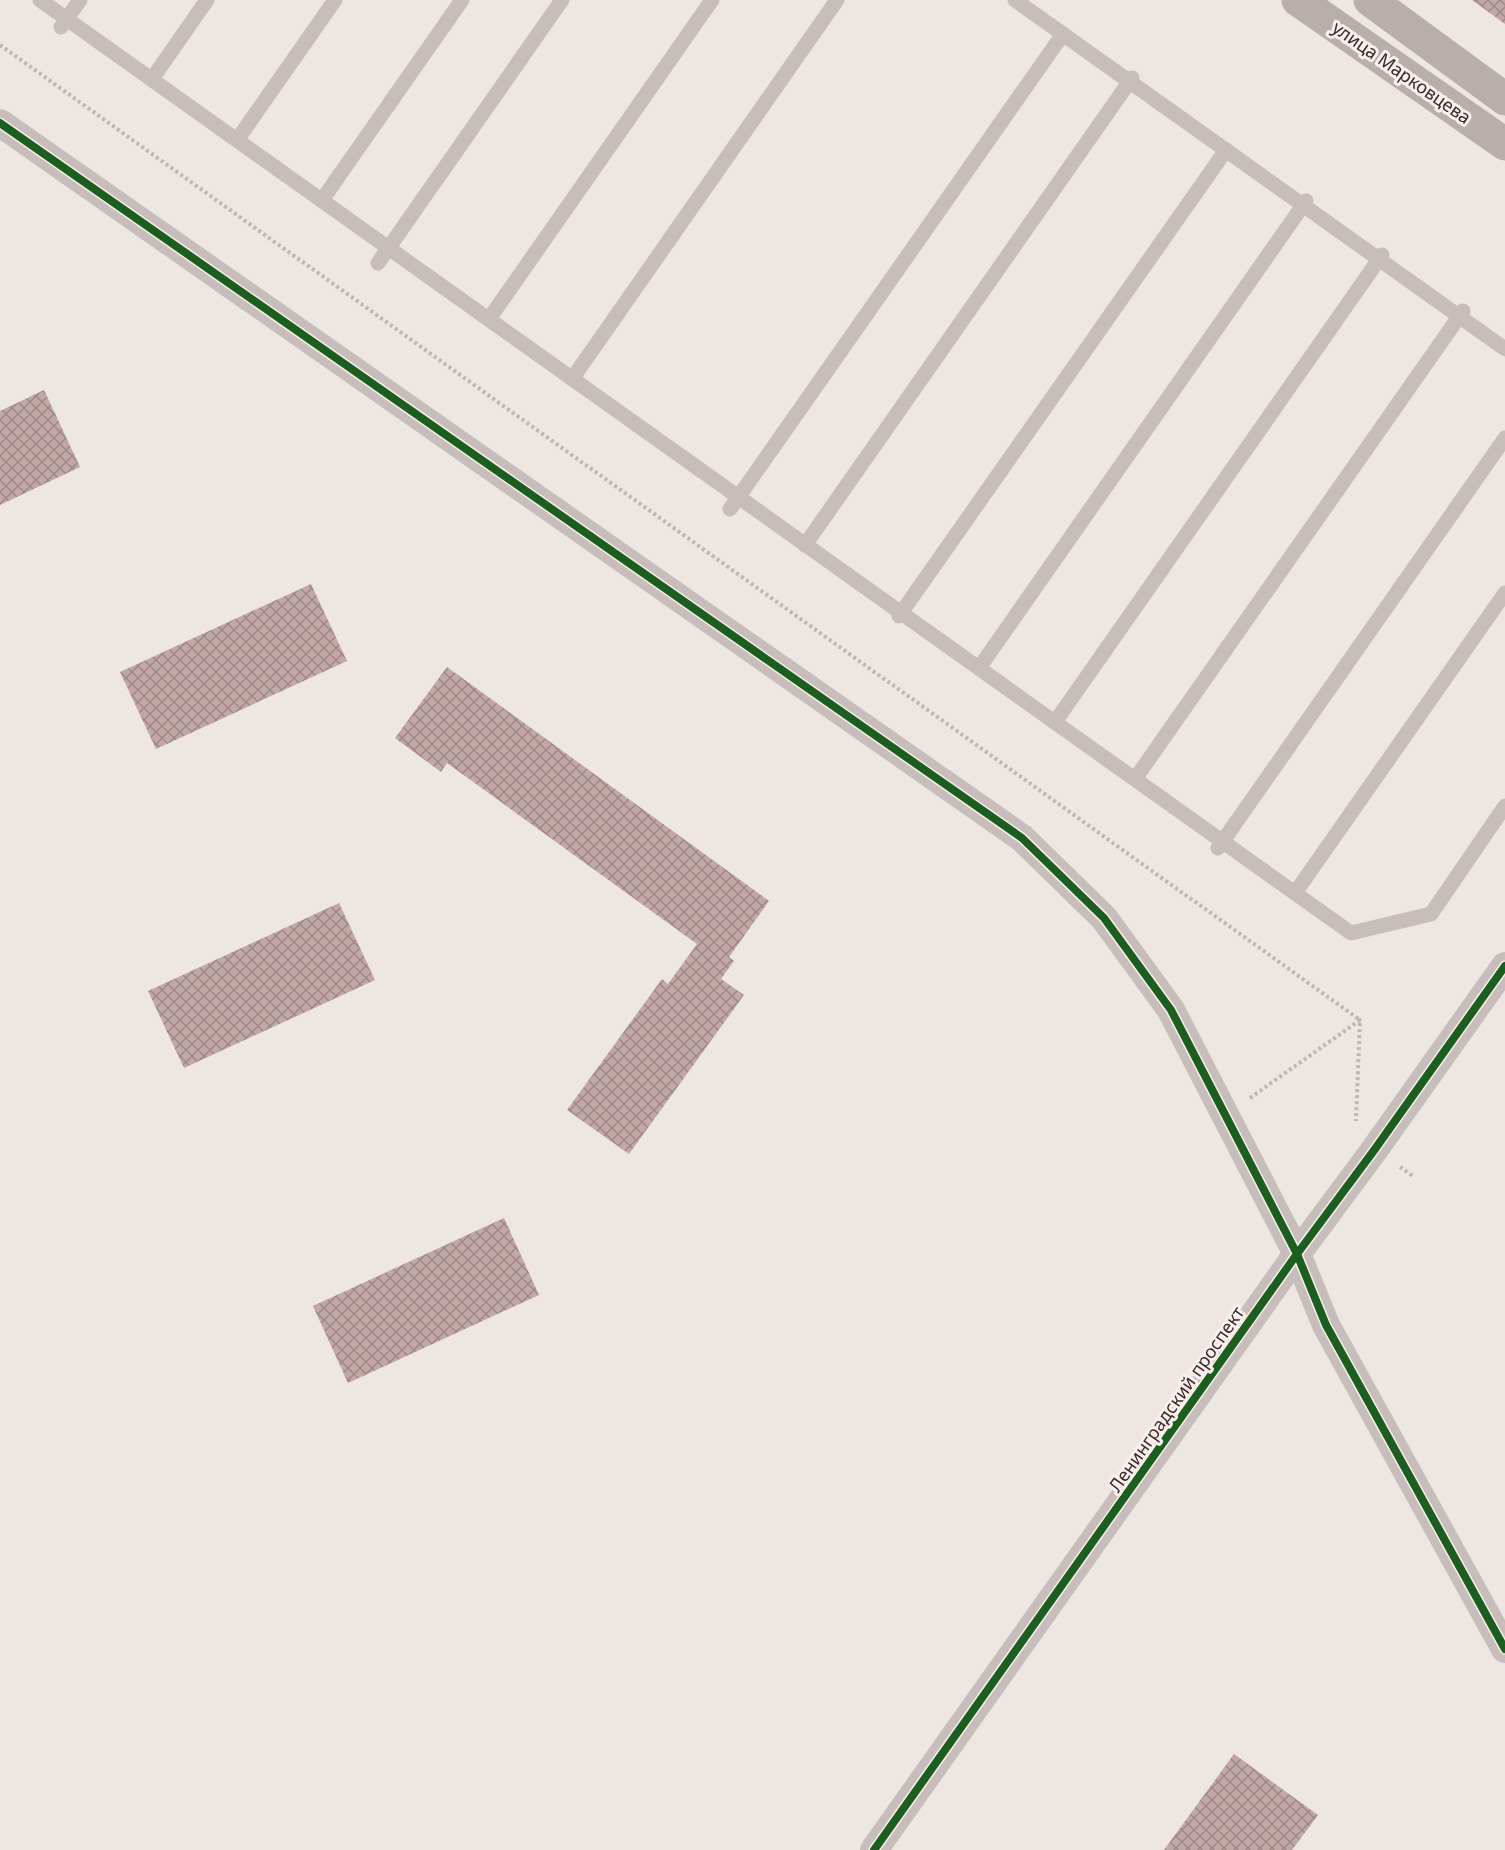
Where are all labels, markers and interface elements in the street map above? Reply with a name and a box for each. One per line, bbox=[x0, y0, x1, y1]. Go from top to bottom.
street label: улица Марковцева bbox=[1328, 15, 1476, 129]
street label: Ленинградский проспект bbox=[1103, 1301, 1250, 1496]

